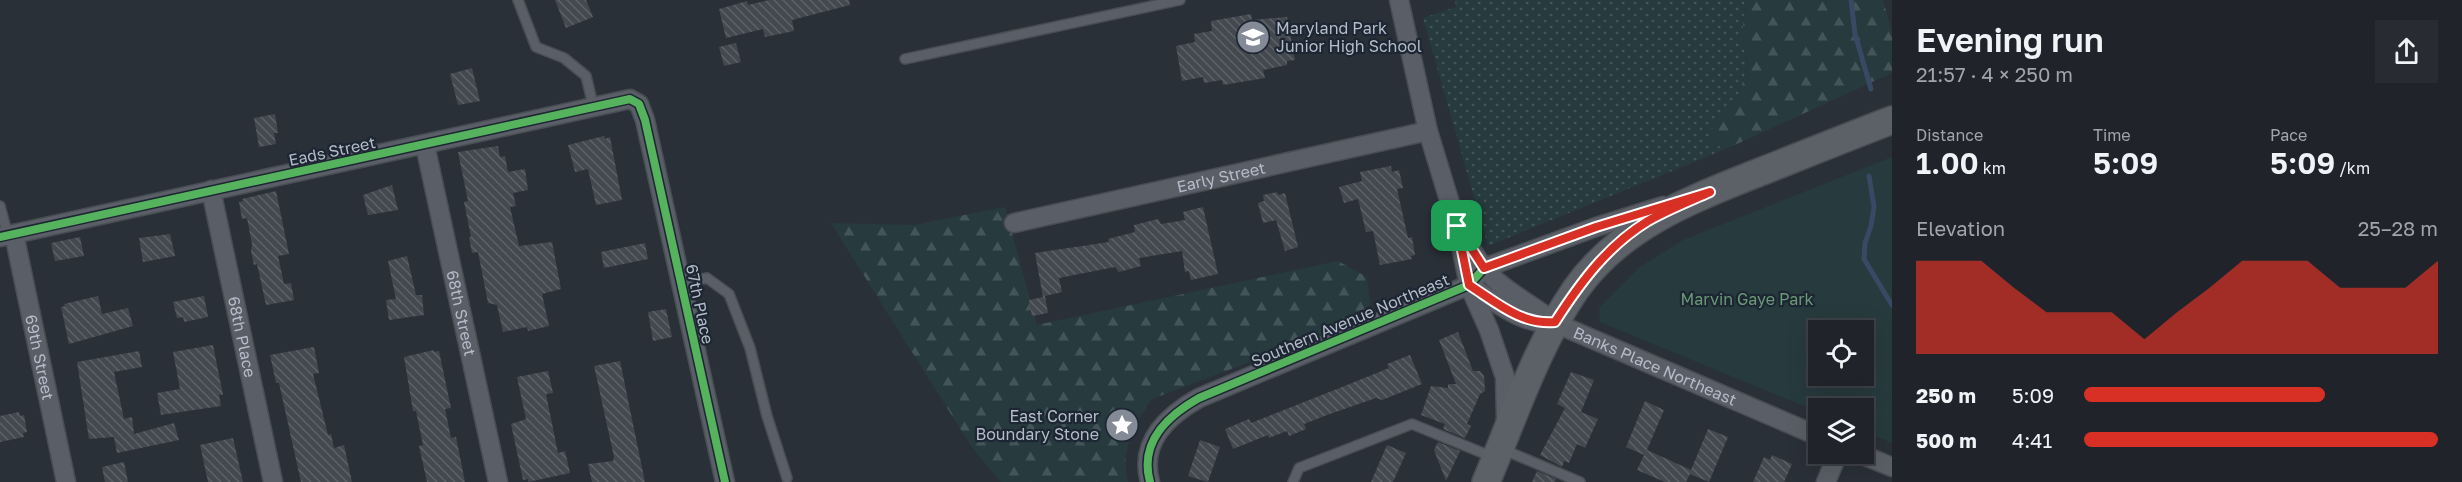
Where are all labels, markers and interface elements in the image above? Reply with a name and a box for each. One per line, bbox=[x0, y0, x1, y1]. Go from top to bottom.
place label: Maryland Park Junior High School bbox=[1276, 18, 1422, 56]
school or university icon: Maryland Park Junior High School bbox=[1235, 19, 1271, 55]
text: Evening run bbox=[1916, 20, 2104, 59]
button: share bbox=[2375, 20, 2438, 83]
text: 21:57 · 4 × 250 m bbox=[1916, 62, 2073, 86]
text: Distance bbox=[1916, 125, 1983, 145]
text: Time bbox=[2093, 125, 2131, 145]
text: Pace bbox=[2270, 125, 2307, 145]
street label: Eads Street bbox=[287, 132, 377, 170]
text: 1.00 bbox=[1916, 145, 1979, 181]
text: 5:09 bbox=[2093, 145, 2158, 181]
text: 5:09 bbox=[2270, 145, 2335, 181]
street label: Early Street bbox=[1175, 157, 1267, 197]
text: km bbox=[1979, 158, 2006, 178]
text: /km bbox=[2335, 158, 2370, 178]
pin bbox=[1431, 200, 1482, 251]
icon: arrive bbox=[1440, 209, 1473, 242]
text: Elevation bbox=[1916, 216, 2005, 240]
text: 25–28 m bbox=[2358, 216, 2438, 240]
street label: 67th Place bbox=[682, 262, 718, 346]
street label: 68th Street bbox=[442, 268, 480, 358]
street label: Southern Avenue Northeast bbox=[1248, 269, 1452, 371]
park label: Marvin Gaye Park bbox=[1680, 289, 1814, 309]
street label: 68th Place bbox=[224, 294, 260, 379]
street label: 69th Street bbox=[21, 313, 59, 402]
map controls bbox=[1808, 320, 1874, 464]
button: locate bbox=[1808, 320, 1874, 386]
street label: Banks Place Northeast bbox=[1570, 322, 1740, 410]
text: 250 m bbox=[1916, 383, 1976, 407]
text: 5:09 bbox=[2012, 383, 2054, 407]
button: layers bbox=[1808, 398, 1874, 464]
place label: East Corner Boundary Stone bbox=[976, 406, 1099, 444]
place icon: East Corner Boundary Stone bbox=[1104, 407, 1140, 443]
text: 500 m bbox=[1916, 428, 1977, 452]
text: 4:41 bbox=[2012, 428, 2052, 452]

